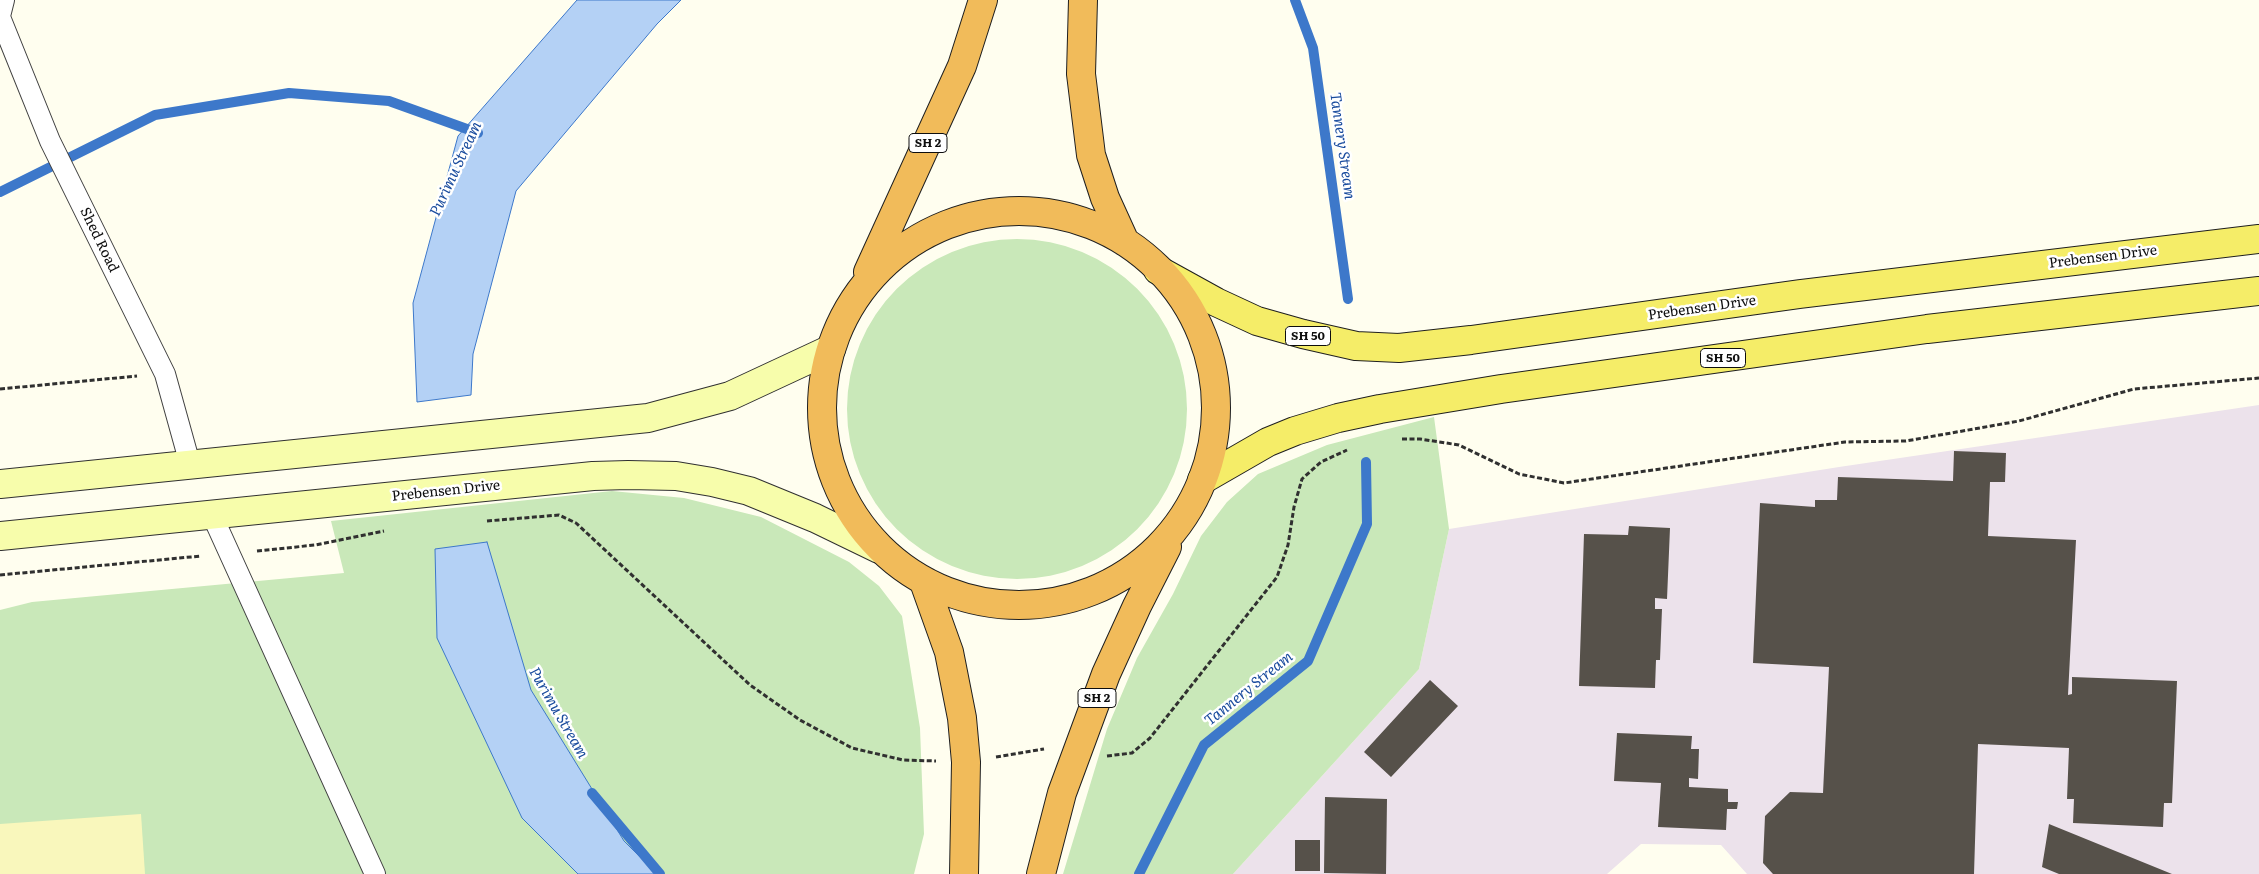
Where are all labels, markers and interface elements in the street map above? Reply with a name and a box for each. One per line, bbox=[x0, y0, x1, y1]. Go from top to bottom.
water label: Tannery Stream bbox=[1326, 91, 1358, 201]
water label: Purimu Stream bbox=[426, 119, 486, 219]
road number: SH 2 bbox=[909, 134, 947, 152]
street label: Shed Road bbox=[76, 205, 122, 275]
street label: Prebensen Drive bbox=[2048, 242, 2158, 272]
street label: Prebensen Drive bbox=[1647, 292, 1757, 324]
road number: SH 50 bbox=[1286, 326, 1330, 346]
road number: SH 50 bbox=[1700, 348, 1746, 368]
street label: Prebensen Drive bbox=[391, 477, 501, 505]
water label: Tannery Stream bbox=[1201, 648, 1297, 730]
water label: Purimu Stream bbox=[525, 664, 591, 762]
road number: SH 2 bbox=[1078, 688, 1116, 708]

